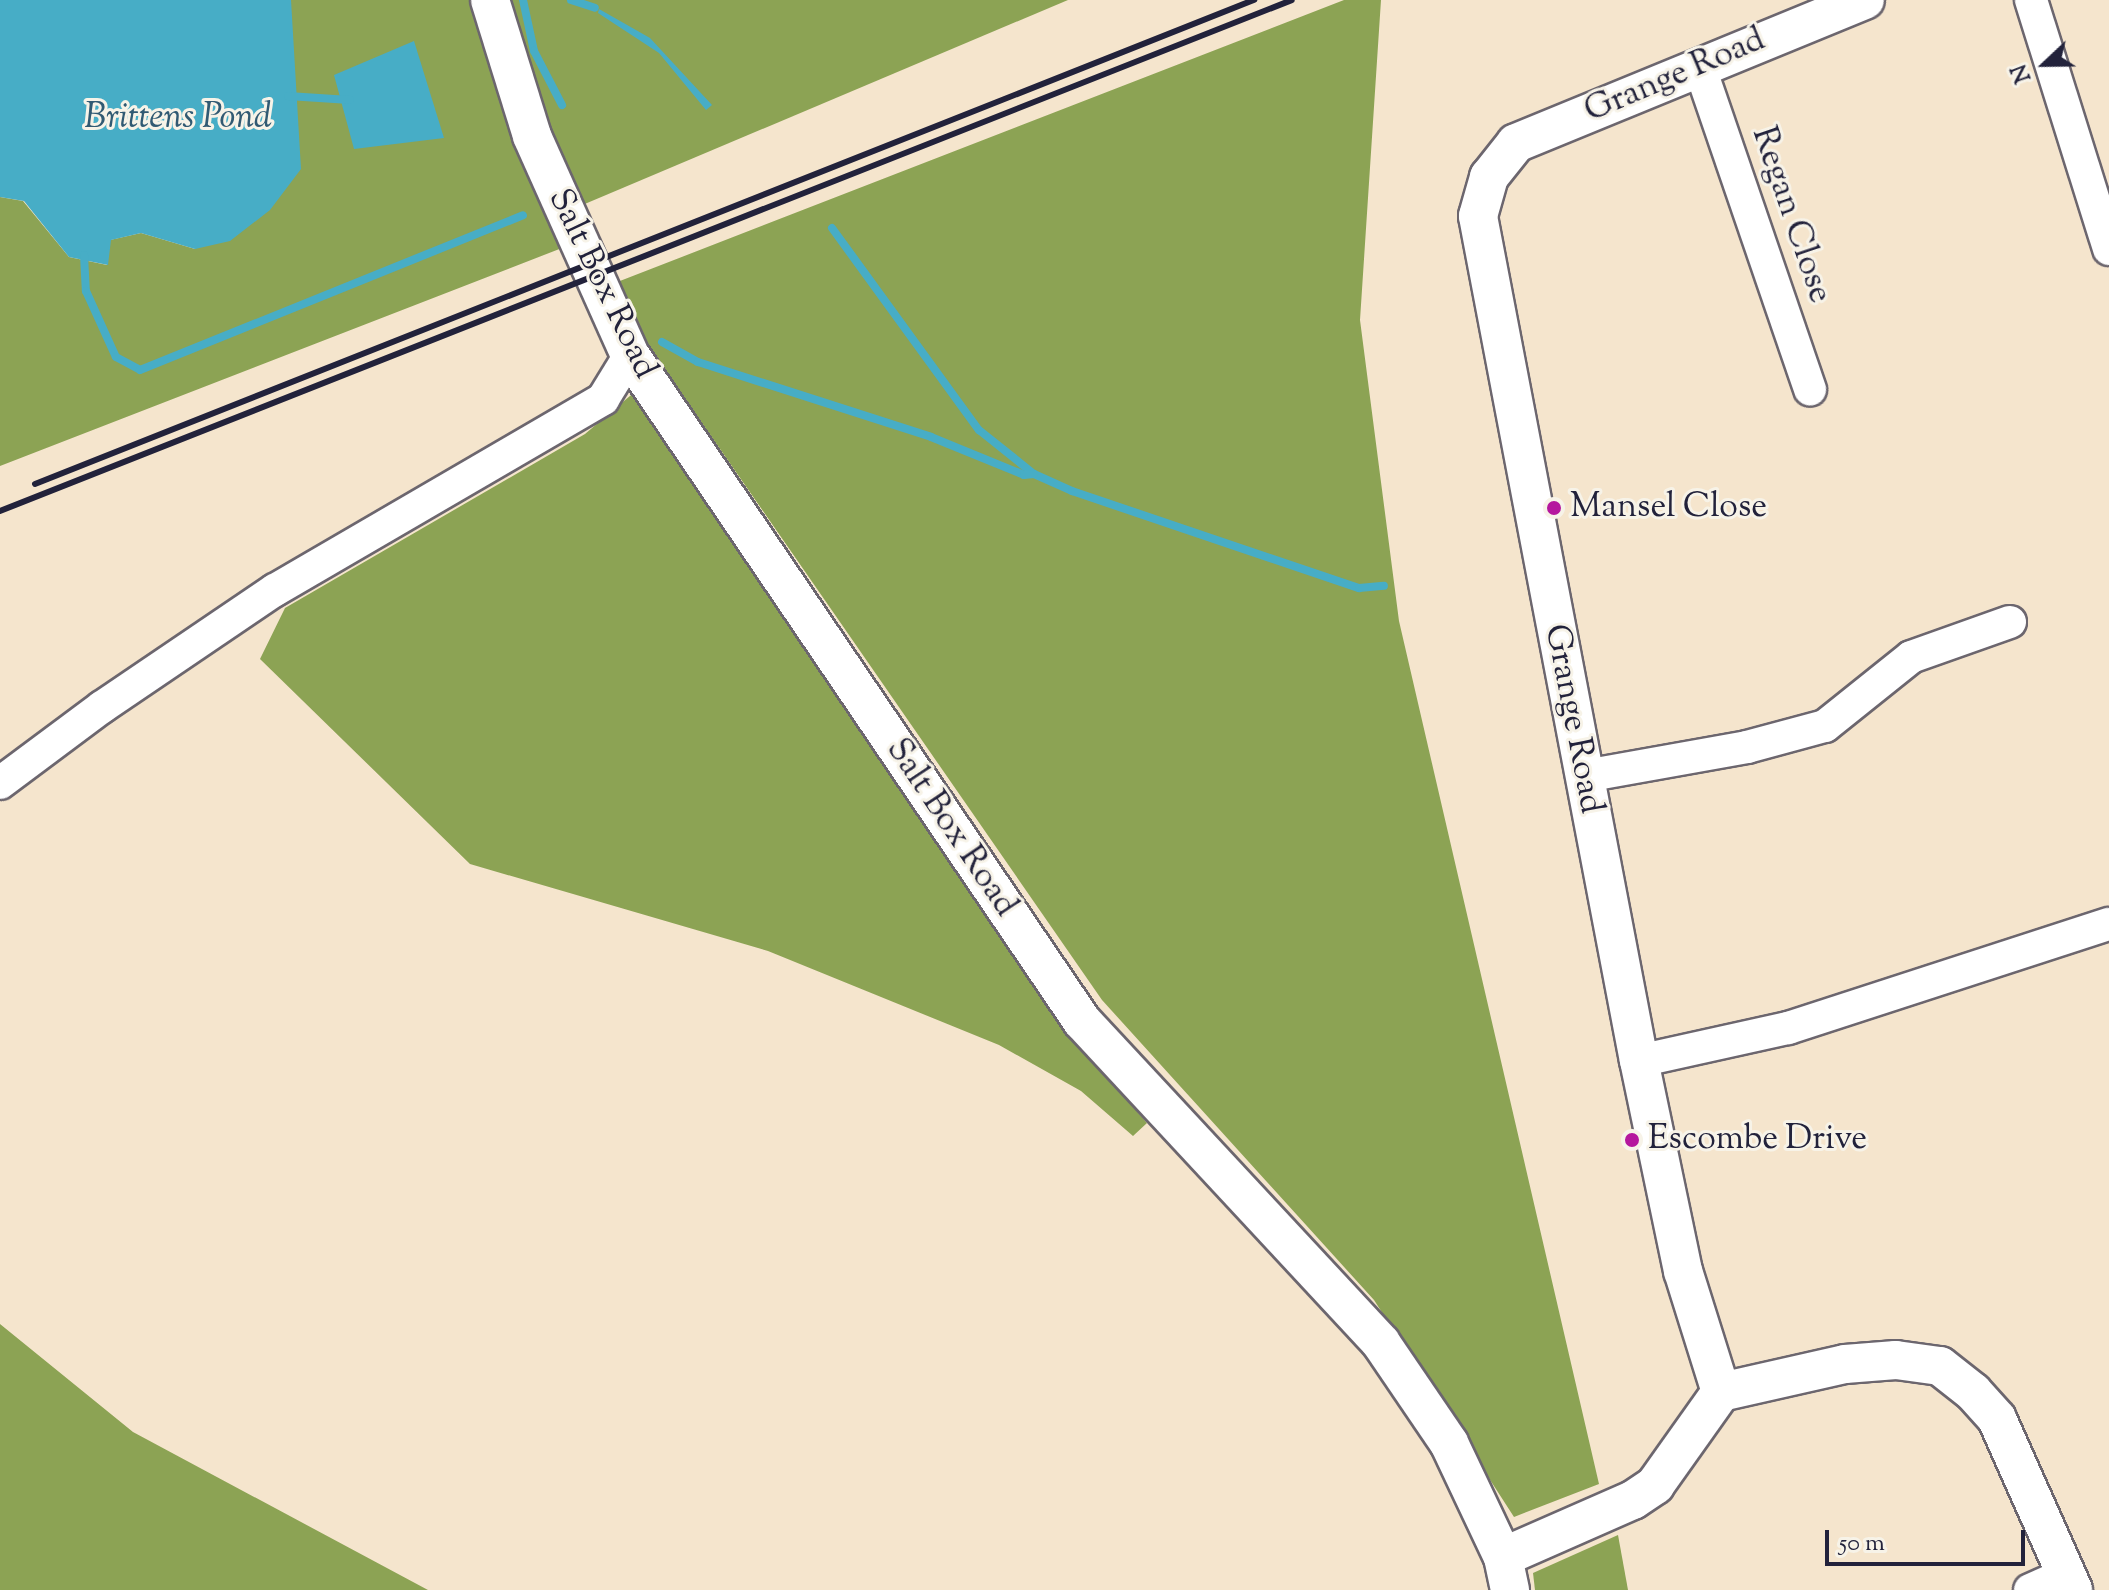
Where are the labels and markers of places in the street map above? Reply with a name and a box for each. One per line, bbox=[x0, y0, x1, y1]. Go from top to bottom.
place label: Mansel Close bbox=[1570, 488, 1767, 528]
marker: Mansel Close bbox=[1545, 499, 1563, 517]
place label: Escombe Drive bbox=[1648, 1120, 1867, 1160]
marker: Escombe Drive bbox=[1623, 1131, 1641, 1149]

